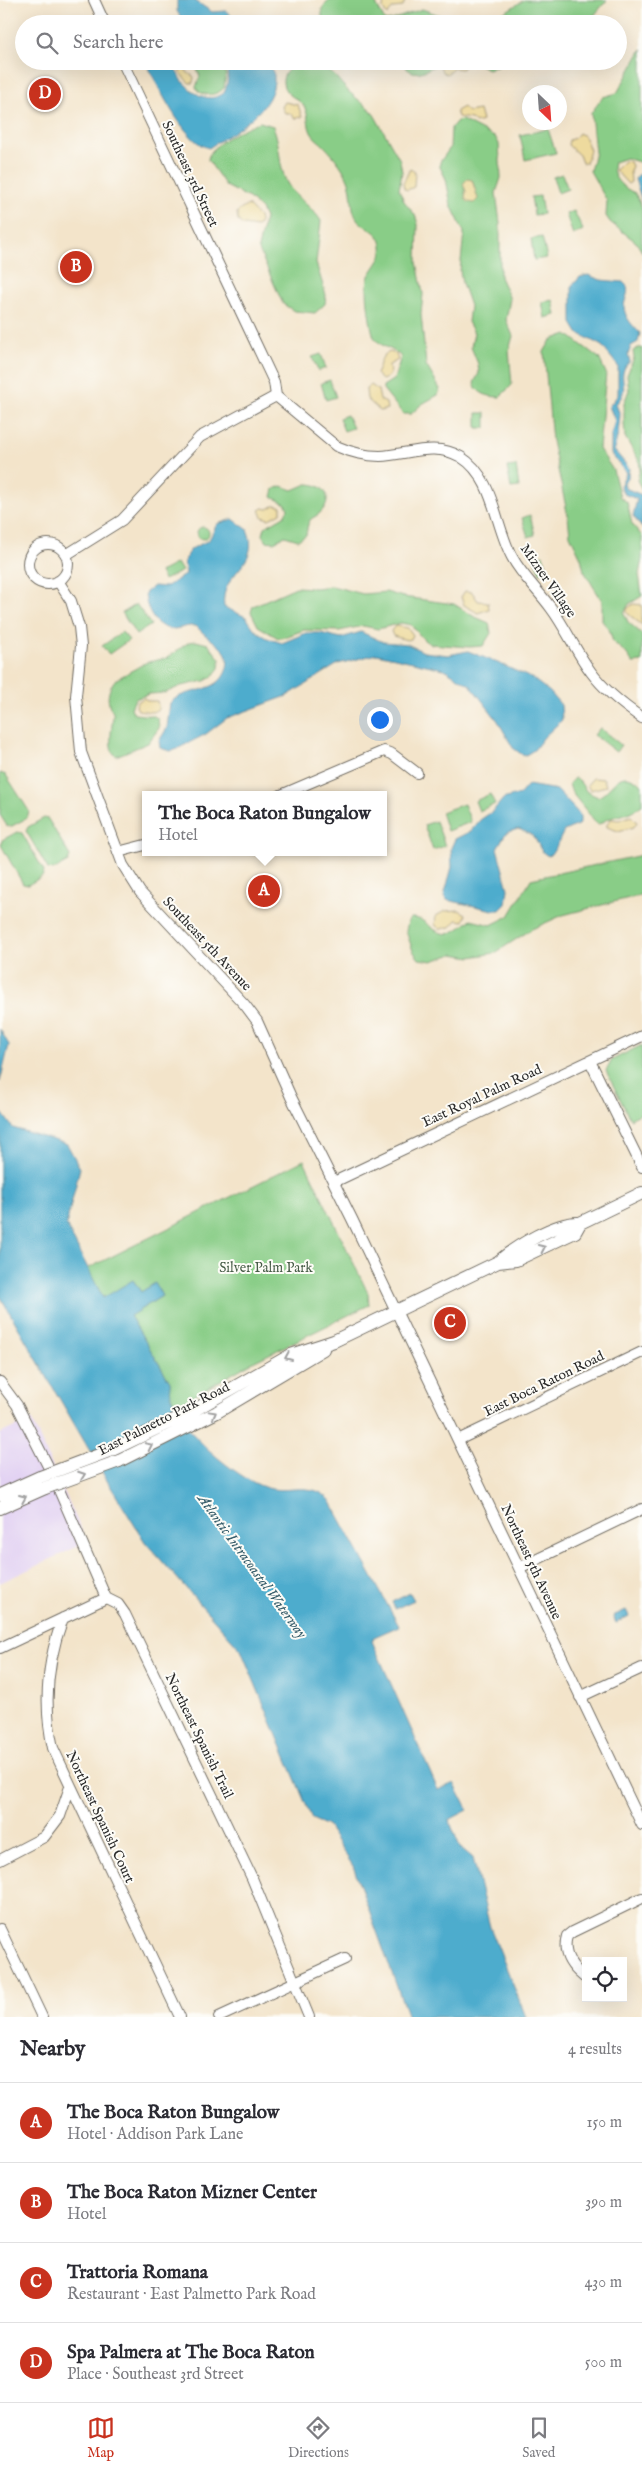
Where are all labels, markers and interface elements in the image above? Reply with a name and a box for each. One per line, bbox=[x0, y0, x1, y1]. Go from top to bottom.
search box bbox=[15, 15, 627, 70]
icon: search bbox=[33, 29, 61, 57]
text: Search here bbox=[73, 31, 164, 55]
pin: D bbox=[29, 75, 61, 113]
north arrow bbox=[522, 85, 567, 130]
street label: Southeast 3rd Street bbox=[158, 118, 223, 230]
pin: B bbox=[60, 248, 92, 286]
street label: Mizner Village bbox=[516, 541, 580, 622]
your location bbox=[367, 707, 393, 733]
popup bbox=[142, 791, 387, 856]
text: The Boca Raton Bungalow bbox=[158, 802, 371, 826]
text: Hotel bbox=[158, 826, 198, 846]
pin: A bbox=[248, 872, 280, 910]
street label: Southeast 5th Avenue bbox=[159, 893, 256, 995]
street label: East Royal Palm Road bbox=[419, 1060, 545, 1132]
one-way arrow bbox=[537, 1243, 546, 1254]
park label: Silver Palm Park bbox=[219, 1259, 313, 1277]
pin: C bbox=[434, 1304, 466, 1342]
street label: East Boca Raton Road bbox=[481, 1347, 608, 1421]
one-way arrow bbox=[284, 1350, 293, 1361]
street label: East Palmetto Park Road bbox=[95, 1378, 233, 1460]
one-way arrow bbox=[208, 1410, 217, 1420]
one-way arrow bbox=[144, 1442, 153, 1452]
one-way arrow bbox=[78, 1471, 86, 1481]
water label: Atlantic Intracoastal Waterway bbox=[192, 1488, 311, 1642]
one-way arrow bbox=[18, 1493, 27, 1504]
street label: Northeast 5th Avenue bbox=[496, 1502, 566, 1623]
street label: Northeast Spanish Trail bbox=[161, 1670, 237, 1802]
street label: Northeast Spanish Court bbox=[61, 1748, 139, 1886]
map controls bbox=[582, 1957, 627, 2002]
button: locate bbox=[582, 1957, 627, 2002]
text: Nearby bbox=[20, 2036, 85, 2063]
text: 4 results bbox=[568, 2040, 622, 2060]
text: The Boca Raton Bungalow bbox=[67, 2101, 279, 2125]
text: A bbox=[31, 2113, 41, 2133]
text: 150 m bbox=[587, 2113, 622, 2133]
text: Hotel · Addison Park Lane bbox=[67, 2125, 243, 2145]
text: The Boca Raton Mizner Center bbox=[67, 2181, 317, 2205]
text: B bbox=[31, 2193, 41, 2213]
text: 390 m bbox=[585, 2193, 622, 2213]
text: Hotel bbox=[67, 2205, 106, 2225]
text: Trattoria Romana bbox=[67, 2261, 208, 2285]
text: C bbox=[30, 2273, 42, 2293]
text: 430 m bbox=[584, 2273, 622, 2293]
text: Restaurant · East Palmetto Park Road bbox=[67, 2285, 316, 2305]
text: Spa Palmera at The Boca Raton bbox=[67, 2341, 315, 2365]
text: D bbox=[30, 2353, 42, 2373]
text: 500 m bbox=[585, 2353, 622, 2373]
text: Place · Southeast 3rd Street bbox=[67, 2365, 244, 2385]
tab: Map bbox=[87, 2414, 115, 2462]
tab: Directions bbox=[288, 2414, 349, 2462]
tab: Saved bbox=[522, 2414, 555, 2462]

